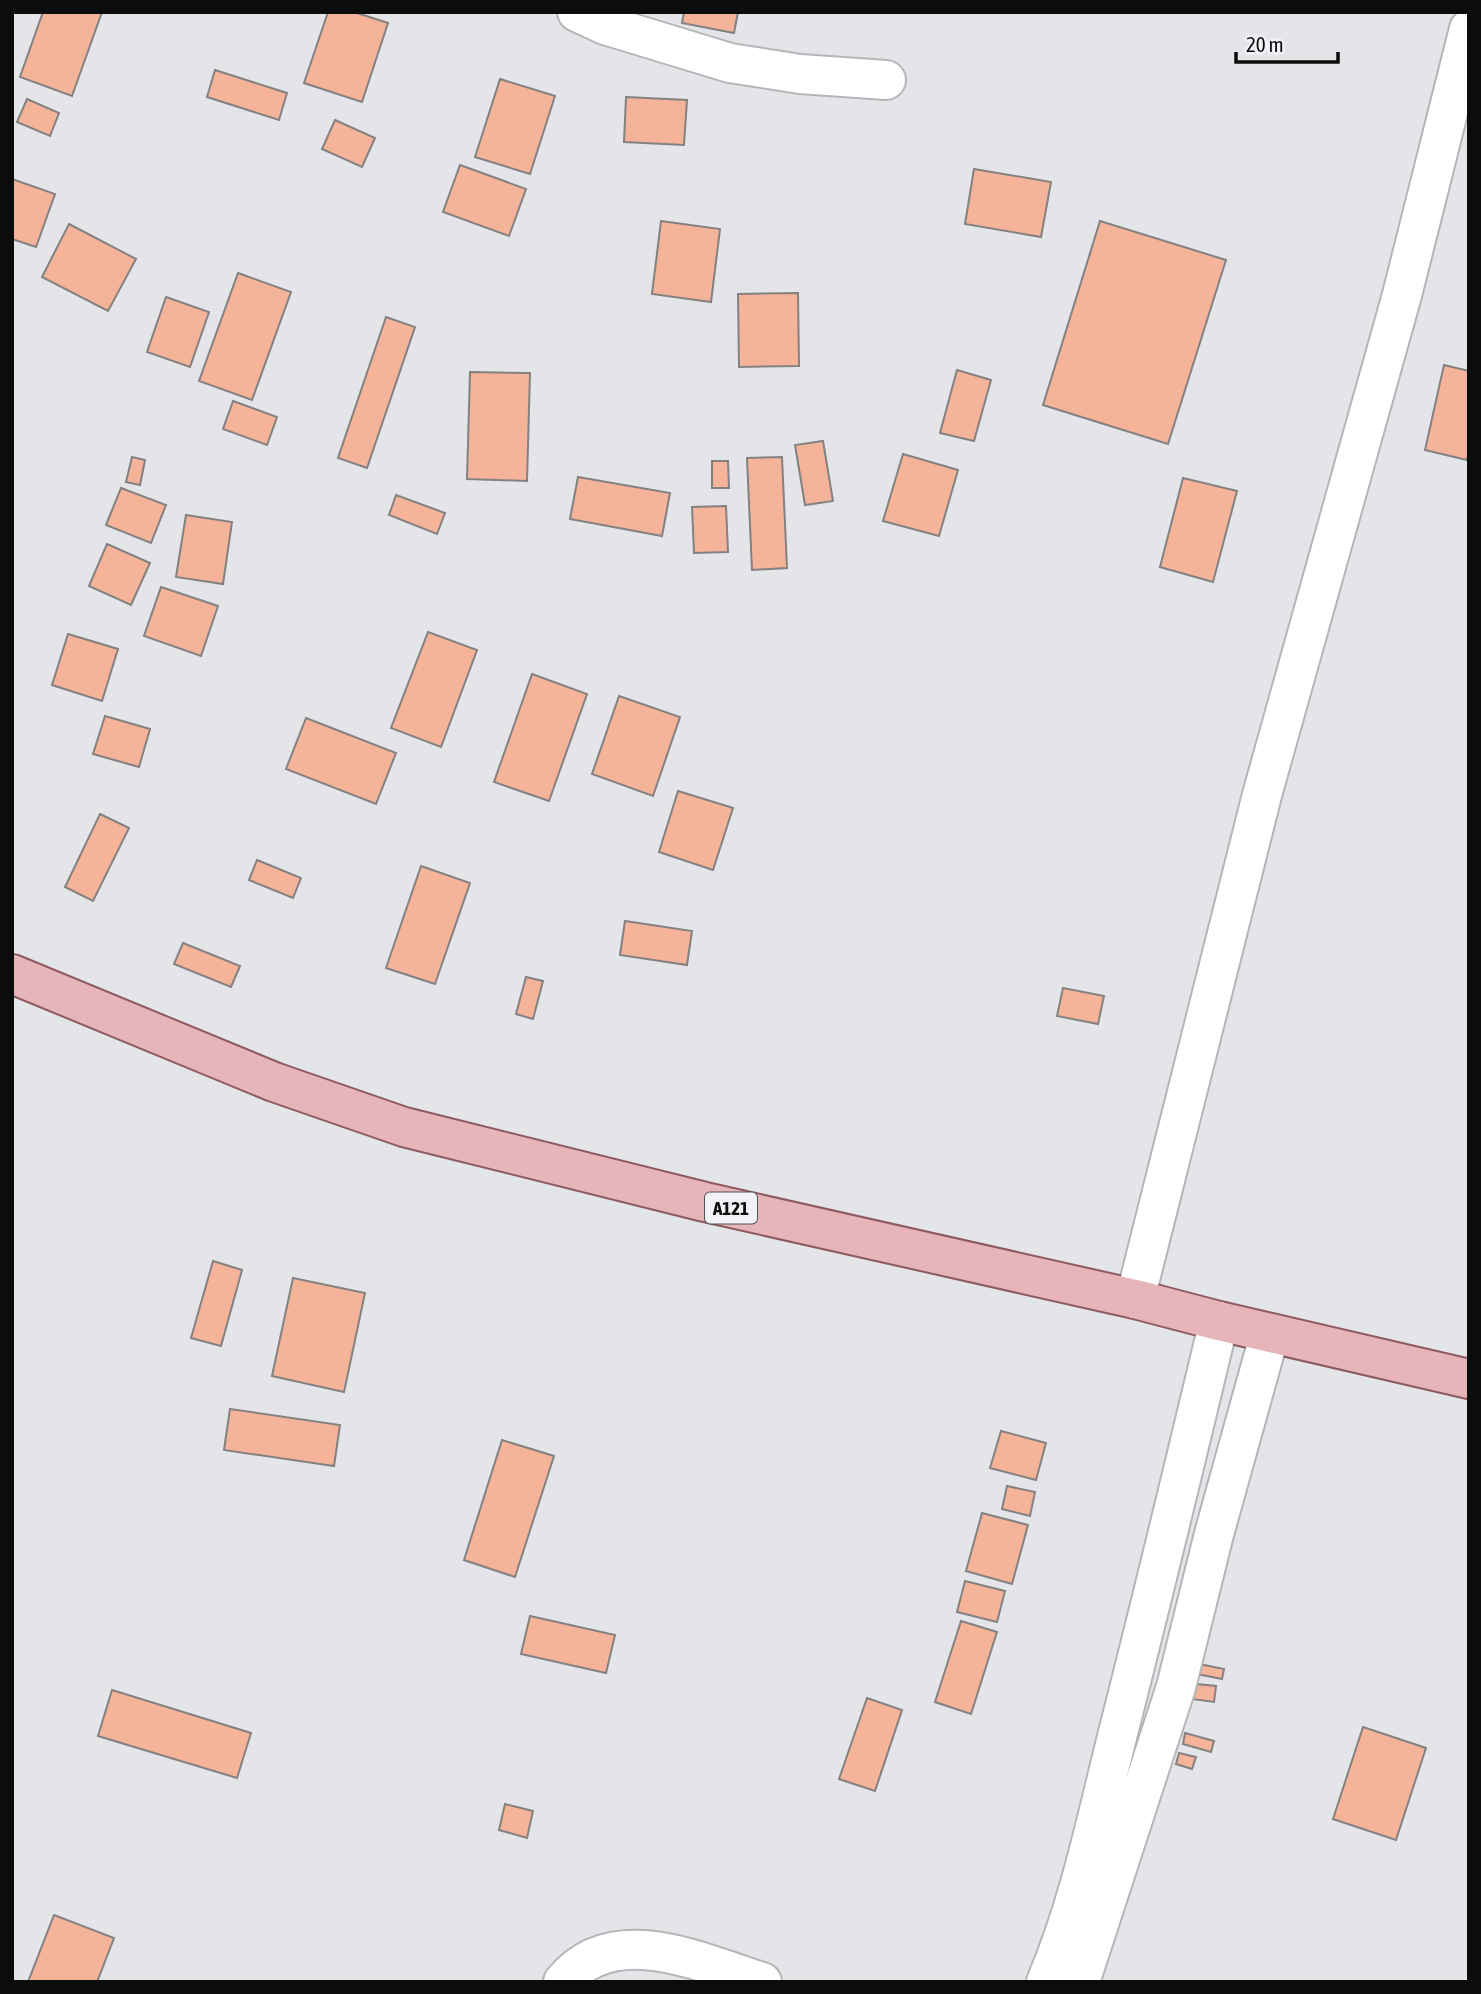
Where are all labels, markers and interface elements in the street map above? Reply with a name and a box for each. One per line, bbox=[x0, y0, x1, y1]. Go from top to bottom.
scale bar bbox=[1236, 21, 1338, 65]
text: 20 m bbox=[1246, 32, 1284, 56]
road number: A121 bbox=[705, 1192, 757, 1224]

